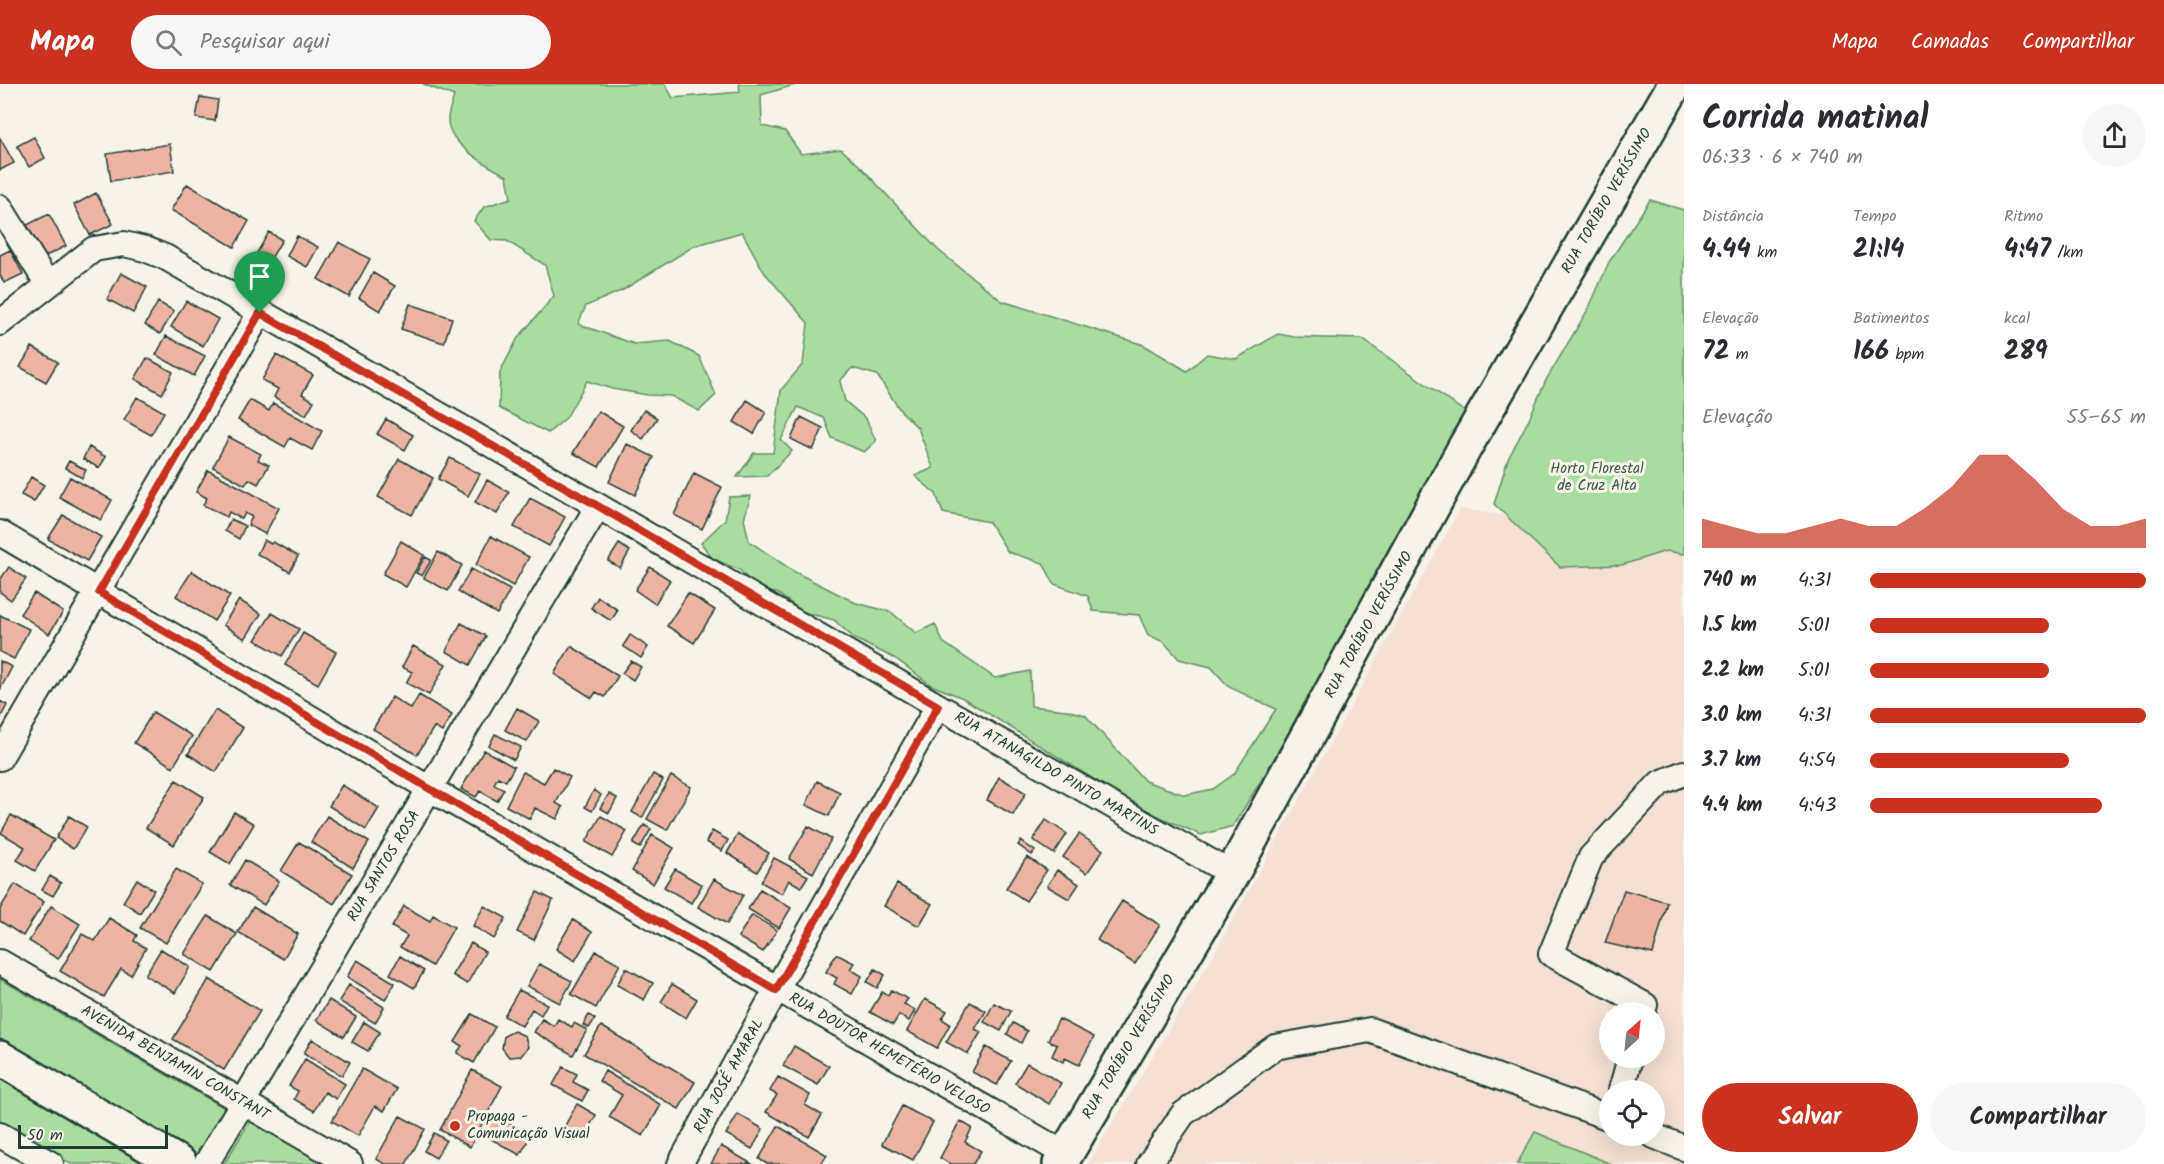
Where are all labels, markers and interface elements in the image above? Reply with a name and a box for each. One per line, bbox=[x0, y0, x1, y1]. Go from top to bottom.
search box bbox=[131, 15, 551, 69]
text: Mapa bbox=[30, 20, 95, 65]
text: Pesquisar aqui bbox=[200, 25, 330, 60]
icon: search bbox=[152, 26, 185, 59]
text: Mapa bbox=[1831, 26, 1878, 59]
text: Camadas bbox=[1911, 26, 1989, 59]
text: Compartilhar bbox=[2022, 26, 2134, 59]
text: Corrida matinal bbox=[1702, 93, 1928, 146]
button: share bbox=[2083, 104, 2146, 167]
street label: RUA TORÍBIO VERÍSSIMO bbox=[1555, 124, 1659, 278]
text: 06:33 · 6 × 740 m bbox=[1702, 142, 1863, 174]
text: Distância bbox=[1702, 204, 1764, 229]
text: Tempo bbox=[1853, 204, 1896, 229]
text: Ritmo bbox=[2004, 204, 2043, 229]
text: 4.44 bbox=[1702, 229, 1751, 271]
text: 21:14 bbox=[1853, 229, 1904, 271]
text: 4:47 bbox=[2004, 229, 2051, 271]
text: km bbox=[1751, 240, 1777, 265]
text: /km bbox=[2051, 240, 2083, 265]
pin bbox=[234, 251, 285, 313]
icon: arrive bbox=[243, 260, 276, 293]
text: Elevação bbox=[1702, 306, 1759, 331]
text: Batimentos bbox=[1853, 306, 1929, 331]
text: kcal bbox=[2004, 306, 2030, 331]
text: 72 bbox=[1702, 331, 1729, 373]
text: 166 bbox=[1853, 331, 1889, 373]
text: 289 bbox=[2004, 331, 2048, 373]
text: m bbox=[1729, 342, 1749, 367]
text: bpm bbox=[1889, 342, 1924, 367]
text: Elevação bbox=[1702, 402, 1773, 434]
text: 55–65 m bbox=[2067, 402, 2146, 434]
park label: Horto Florestal de Cruz Alta bbox=[1550, 457, 1644, 498]
street label: RUA TORÍBIO VERÍSSIMO bbox=[1319, 547, 1419, 703]
text: 740 m bbox=[1702, 565, 1757, 597]
text: 4:31 bbox=[1798, 565, 1832, 597]
text: 1.5 km bbox=[1702, 610, 1757, 642]
text: 5:01 bbox=[1798, 610, 1830, 642]
text: 2.2 km bbox=[1702, 655, 1764, 687]
text: 5:01 bbox=[1798, 655, 1830, 687]
text: 3.0 km bbox=[1702, 700, 1762, 732]
text: 4:31 bbox=[1798, 700, 1832, 732]
street label: RUA ATANAGILDO PINTO MARTINS bbox=[950, 706, 1162, 842]
text: 3.7 km bbox=[1702, 745, 1761, 777]
text: 4:54 bbox=[1798, 745, 1836, 777]
text: 4.4 km bbox=[1702, 790, 1762, 822]
text: 4:43 bbox=[1798, 790, 1836, 822]
street label: RUA SANTOS ROSA bbox=[341, 806, 427, 926]
street label: RUA TORÍBIO VERÍSSIMO bbox=[1076, 970, 1182, 1124]
street label: RUA DOUTOR HEMETÉRIO VELOSO bbox=[784, 986, 994, 1122]
street label: AVENIDA BENJAMIN CONSTANT bbox=[76, 999, 276, 1128]
north arrow bbox=[1599, 1002, 1665, 1068]
map controls bbox=[1599, 1002, 1665, 1146]
street label: RUA JOSÉ AMARAL bbox=[687, 1014, 771, 1138]
button: locate bbox=[1599, 1080, 1665, 1146]
button: Salvar bbox=[1702, 1083, 1918, 1152]
button: Compartilhar bbox=[1930, 1083, 2146, 1152]
place label: Propaga - Comunicação Visual bbox=[467, 1105, 590, 1146]
marker: Propaga - Comunicação Visual bbox=[448, 1119, 462, 1133]
scale bar bbox=[18, 1122, 168, 1150]
text: 50 m bbox=[27, 1123, 63, 1148]

